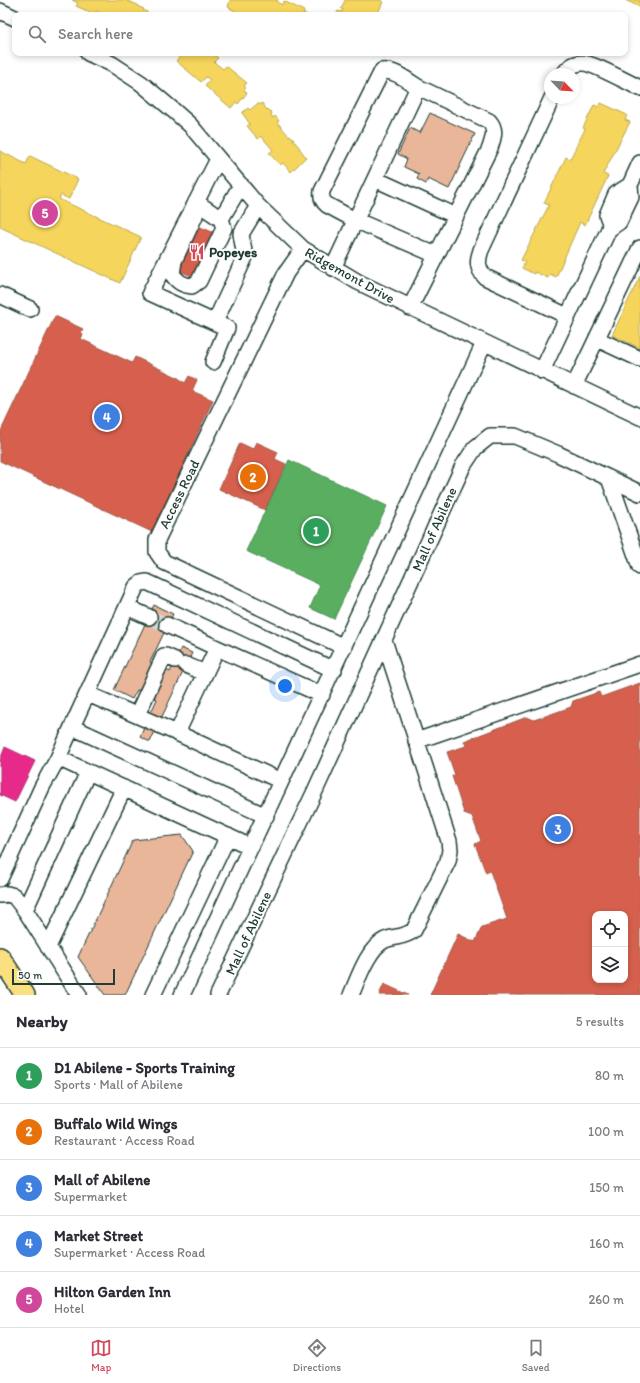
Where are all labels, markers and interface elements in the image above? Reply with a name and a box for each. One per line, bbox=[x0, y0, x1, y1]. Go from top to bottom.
search box bbox=[12, 12, 628, 56]
icon: search bbox=[26, 23, 48, 45]
text: Search here bbox=[58, 25, 133, 43]
north arrow bbox=[544, 68, 580, 104]
pin: 5 bbox=[32, 198, 58, 228]
restaurant icon: Popeyes bbox=[188, 243, 206, 261]
place label: Popeyes bbox=[209, 244, 257, 261]
street label: Ridgemont Drive bbox=[302, 244, 398, 307]
pin: 4 bbox=[94, 402, 120, 432]
street label: Access Road bbox=[155, 457, 204, 531]
pin: 2 bbox=[240, 462, 266, 492]
street label: Mall of Abilene bbox=[408, 484, 461, 574]
pin: 1 bbox=[303, 516, 329, 546]
your location bbox=[275, 676, 295, 696]
pin: 3 bbox=[545, 814, 571, 844]
street label: Mall of Abilene bbox=[222, 889, 275, 978]
map controls bbox=[592, 911, 628, 983]
button: locate bbox=[592, 911, 628, 947]
button: layers bbox=[592, 947, 628, 983]
scale bar bbox=[12, 967, 115, 986]
text: 50 m bbox=[18, 969, 42, 982]
text: Nearby bbox=[16, 1011, 68, 1031]
text: 5 results bbox=[576, 1014, 624, 1029]
text: D1 Abilene - Sports Training bbox=[54, 1059, 235, 1077]
text: 1 bbox=[26, 1068, 32, 1083]
text: 80 m bbox=[595, 1068, 624, 1083]
text: Sports · Mall of Abilene bbox=[54, 1077, 183, 1092]
text: Buffalo Wild Wings bbox=[54, 1115, 177, 1133]
text: 2 bbox=[26, 1124, 32, 1139]
text: 100 m bbox=[588, 1124, 624, 1139]
text: Restaurant · Access Road bbox=[54, 1133, 195, 1148]
text: Mall of Abilene bbox=[54, 1171, 150, 1189]
text: 3 bbox=[25, 1180, 33, 1195]
text: 150 m bbox=[589, 1180, 624, 1195]
text: Supermarket bbox=[54, 1189, 127, 1204]
text: Market Street bbox=[54, 1227, 143, 1245]
text: 4 bbox=[25, 1236, 33, 1251]
text: 160 m bbox=[589, 1236, 624, 1251]
text: Supermarket · Access Road bbox=[54, 1245, 205, 1260]
text: Hilton Garden Inn bbox=[54, 1283, 171, 1301]
text: 5 bbox=[26, 1292, 32, 1307]
text: 260 m bbox=[588, 1292, 624, 1307]
text: Hotel bbox=[54, 1301, 84, 1316]
tab: Map bbox=[90, 1337, 112, 1374]
tab: Directions bbox=[293, 1337, 341, 1374]
tab: Saved bbox=[522, 1337, 550, 1374]

